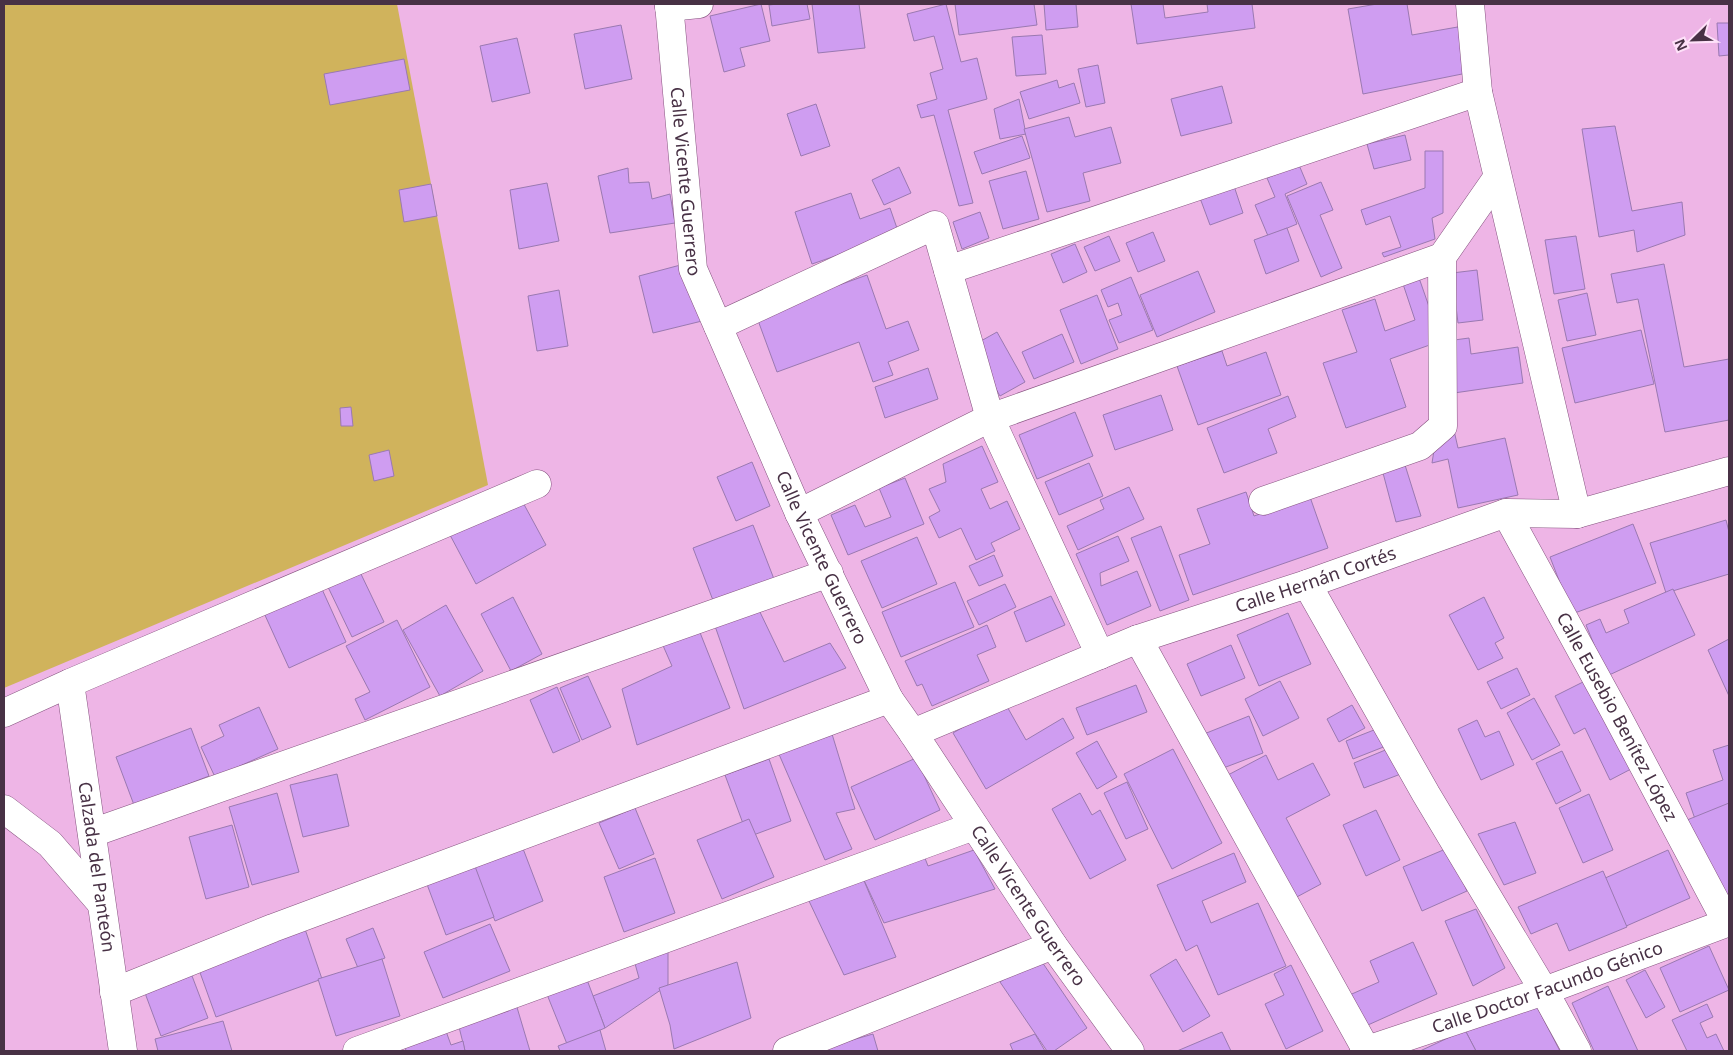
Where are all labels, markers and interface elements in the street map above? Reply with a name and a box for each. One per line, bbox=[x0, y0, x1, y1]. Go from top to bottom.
north arrow bbox=[1668, 15, 1718, 65]
text: N bbox=[1670, 36, 1692, 54]
street label: Calle Vicente Guerrero bbox=[666, 86, 708, 279]
street label: Calle Vicente Guerrero bbox=[771, 467, 874, 648]
street label: Calle Hernán Cortés bbox=[1232, 540, 1399, 618]
street label: Calle Eusebio Benítez López bbox=[1552, 608, 1684, 825]
street label: Calzada del Panteón bbox=[73, 780, 122, 954]
street label: Calle Vicente Guerrero bbox=[966, 820, 1092, 991]
street label: Calle Doctor Facundo Génico bbox=[1428, 935, 1666, 1039]

